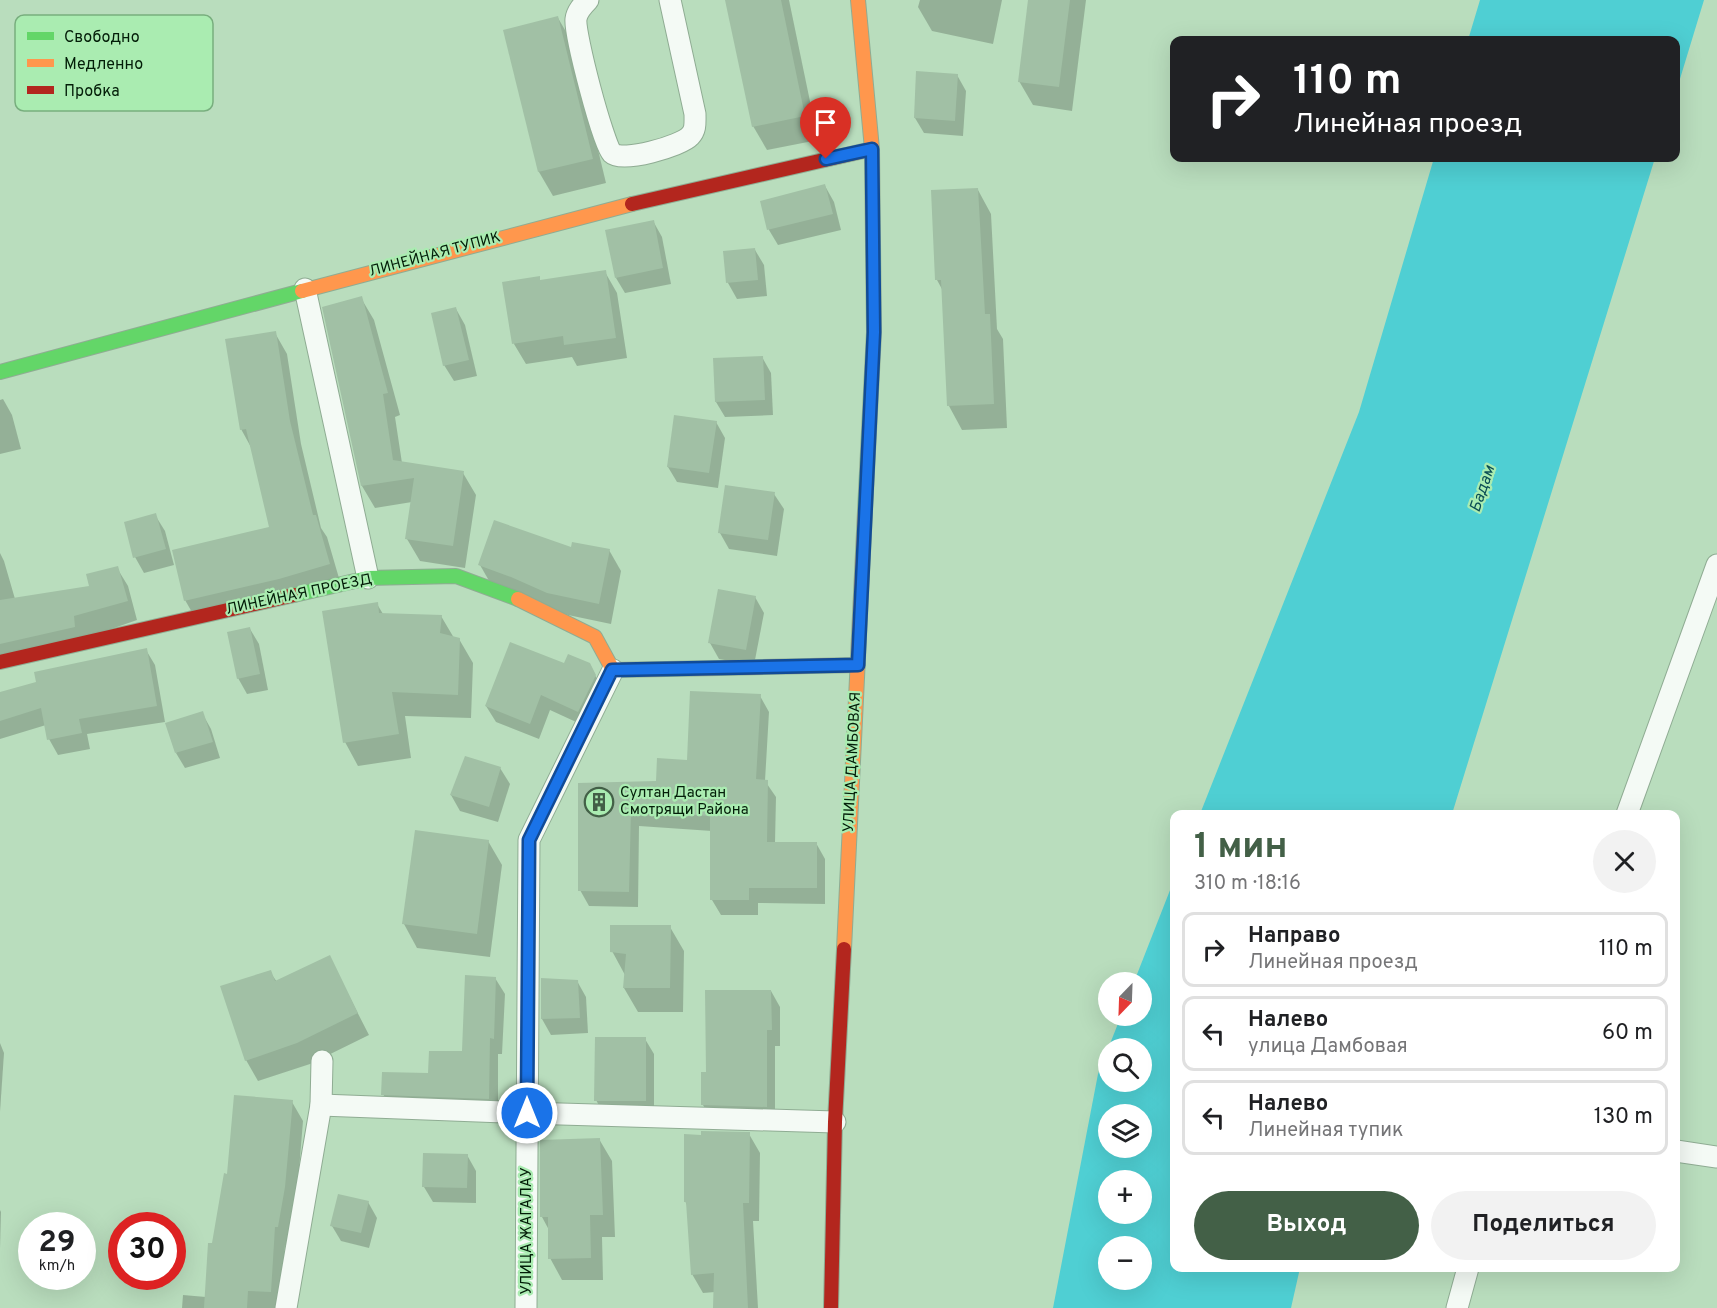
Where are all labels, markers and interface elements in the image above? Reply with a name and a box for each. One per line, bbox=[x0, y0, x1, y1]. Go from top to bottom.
legend bbox=[15, 15, 213, 111]
text: Свободно bbox=[64, 28, 140, 48]
text: Медленно bbox=[64, 55, 143, 75]
text: 110 m bbox=[1293, 56, 1402, 109]
icon: right bbox=[1194, 60, 1272, 138]
text: Пробка bbox=[64, 82, 120, 102]
pin bbox=[800, 97, 851, 159]
icon: arrive bbox=[809, 106, 842, 139]
text: Линейная проезд bbox=[1293, 108, 1522, 142]
street label: ЛИНЕЙНАЯ ТУПИК bbox=[367, 226, 503, 282]
water label: Бадам bbox=[1466, 463, 1500, 515]
street label: ЛИНЕЙНАЯ ПРОЕЗД bbox=[224, 568, 374, 620]
street label: УЛИЦА ДАМБОВАЯ bbox=[840, 691, 866, 833]
place label: Султан Дастан Смотрящи Района bbox=[620, 784, 749, 820]
building icon: Султан Дастан Смотрящи Района bbox=[583, 786, 615, 818]
text: 1 мин bbox=[1194, 825, 1288, 871]
button: close bbox=[1593, 830, 1656, 893]
text: 310 m · 18:16 bbox=[1194, 871, 1301, 897]
text: Направо bbox=[1248, 923, 1340, 950]
icon: right bbox=[1197, 933, 1230, 966]
text: 110 m bbox=[1599, 936, 1653, 963]
text: Линейная проезд bbox=[1248, 950, 1418, 976]
north arrow bbox=[1098, 972, 1152, 1026]
map controls bbox=[1098, 972, 1152, 1290]
text: Налево bbox=[1248, 1007, 1328, 1034]
icon: left bbox=[1197, 1017, 1230, 1050]
text: 60 m bbox=[1602, 1020, 1653, 1047]
text: улица Дамбовая bbox=[1248, 1034, 1408, 1060]
button: search bbox=[1098, 1038, 1152, 1092]
position arrow bbox=[495, 1081, 559, 1145]
text: Налево bbox=[1248, 1091, 1328, 1118]
icon: left bbox=[1197, 1101, 1230, 1134]
button: layers bbox=[1098, 1104, 1152, 1158]
text: 130 m bbox=[1594, 1104, 1653, 1131]
text: Линейная тупик bbox=[1248, 1118, 1403, 1144]
street label: УЛИЦА ЖАГАЛАУ bbox=[518, 1167, 537, 1295]
button: + bbox=[1098, 1170, 1152, 1224]
button: Выход bbox=[1194, 1191, 1419, 1260]
button: Поделиться bbox=[1431, 1191, 1656, 1260]
speed limit sign: 30 bbox=[108, 1212, 186, 1290]
text: 29 bbox=[39, 1225, 75, 1262]
button: − bbox=[1098, 1236, 1152, 1290]
text: km/h bbox=[39, 1257, 75, 1276]

